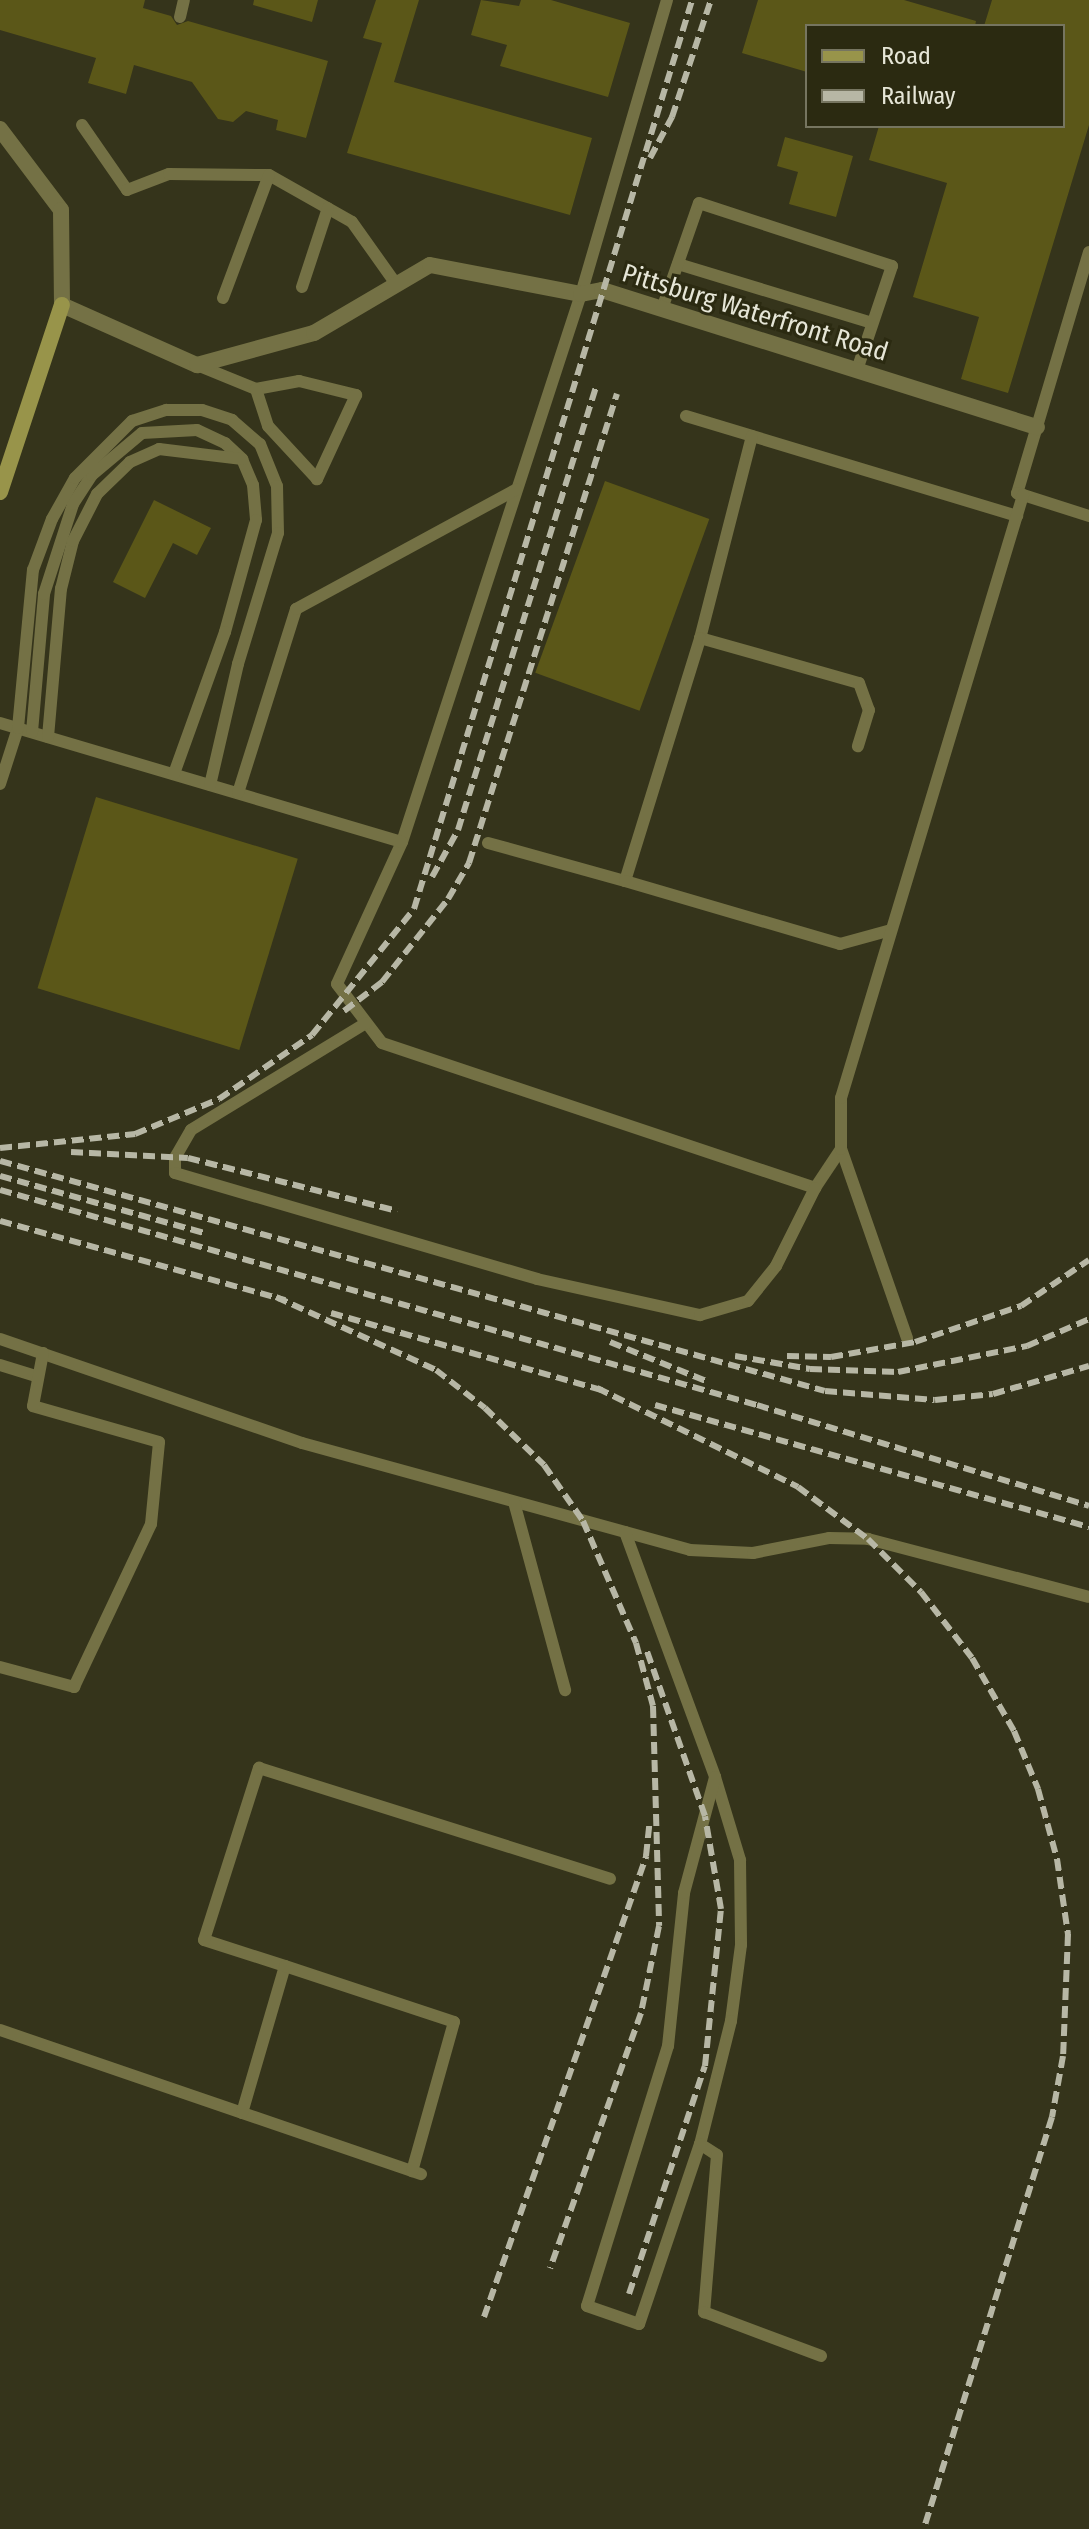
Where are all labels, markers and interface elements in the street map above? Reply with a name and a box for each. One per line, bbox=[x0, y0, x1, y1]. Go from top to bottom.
legend bbox=[805, 24, 1065, 128]
text: Road bbox=[881, 42, 931, 70]
text: Railway bbox=[881, 82, 956, 110]
street label: Pittsburg Waterfront Road bbox=[618, 258, 892, 368]

